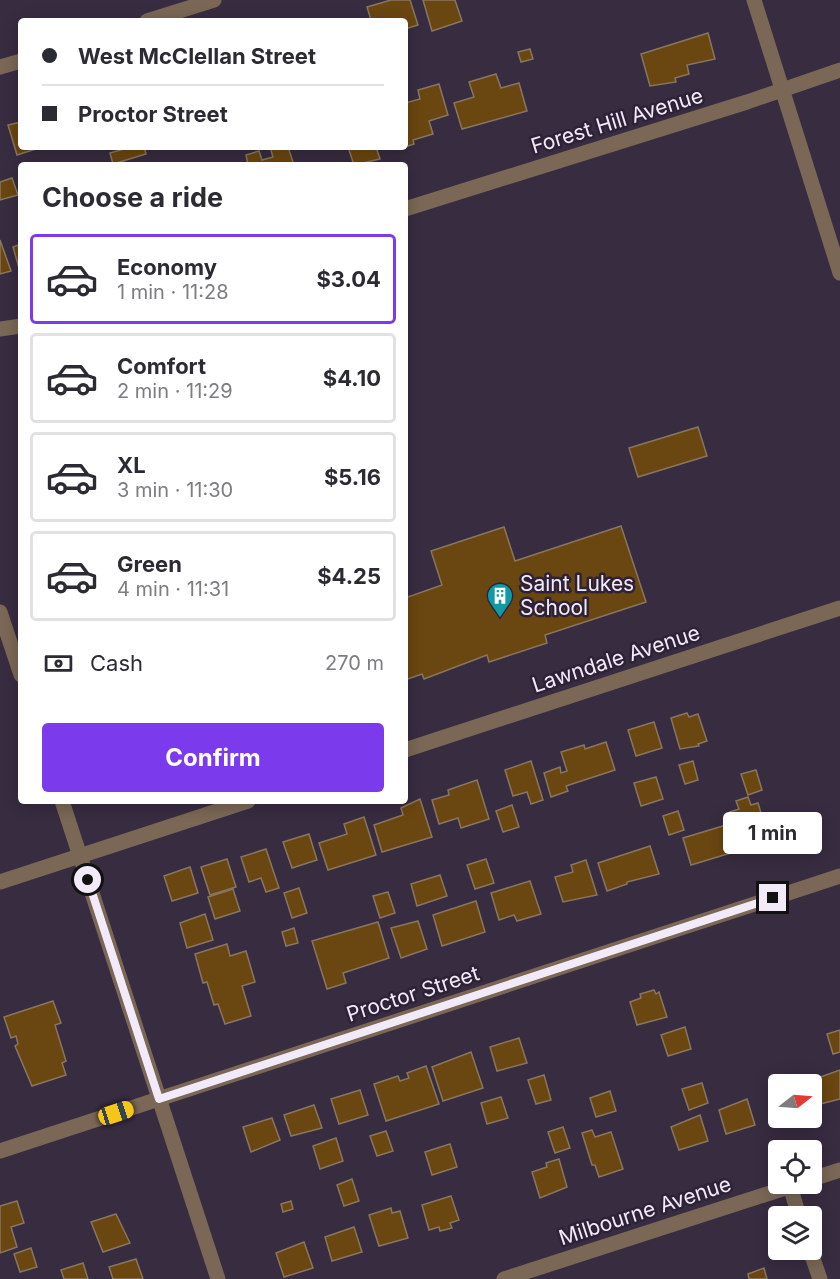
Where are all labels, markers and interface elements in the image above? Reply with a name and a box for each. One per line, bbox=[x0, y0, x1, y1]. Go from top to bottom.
text: West McClellan Street bbox=[78, 43, 316, 69]
street label: Forest Hill Avenue bbox=[528, 82, 706, 159]
text: Proctor Street bbox=[78, 101, 228, 127]
text: Choose a ride bbox=[42, 181, 223, 214]
icon: car bbox=[45, 252, 99, 306]
text: Economy bbox=[117, 254, 217, 280]
text: $3.04 bbox=[316, 266, 381, 292]
text: 1 min · 11:28 bbox=[117, 280, 229, 304]
icon: car bbox=[45, 351, 99, 405]
text: Comfort bbox=[117, 353, 206, 379]
text: $4.10 bbox=[323, 365, 381, 391]
text: 2 min · 11:29 bbox=[117, 379, 233, 403]
icon: car bbox=[45, 450, 99, 504]
text: XL bbox=[117, 452, 146, 478]
text: $5.16 bbox=[324, 464, 381, 490]
text: 3 min · 11:30 bbox=[117, 478, 233, 502]
icon: car bbox=[45, 549, 99, 603]
text: Green bbox=[117, 551, 182, 577]
text: $4.25 bbox=[317, 563, 381, 589]
place label: Saint Lukes School bbox=[520, 571, 634, 620]
text: 4 min · 11:31 bbox=[117, 577, 229, 601]
building icon: Saint Lukes School bbox=[485, 581, 515, 619]
street label: Lawndale Avenue bbox=[529, 620, 703, 697]
icon: cash bbox=[42, 647, 75, 680]
text: Cash bbox=[90, 650, 143, 676]
text: 270 m bbox=[325, 651, 384, 675]
button: Confirm bbox=[42, 723, 384, 792]
callout: 1 min bbox=[724, 811, 822, 853]
text: 1 min bbox=[748, 821, 797, 845]
route start bbox=[74, 866, 101, 893]
route end bbox=[759, 884, 786, 911]
street label: Proctor Street bbox=[343, 960, 482, 1027]
north arrow bbox=[768, 1074, 822, 1128]
map controls bbox=[768, 1074, 822, 1260]
car bbox=[96, 1099, 136, 1127]
button: locate bbox=[768, 1140, 822, 1194]
street label: Milbourne Avenue bbox=[556, 1171, 734, 1250]
button: layers bbox=[768, 1206, 822, 1260]

